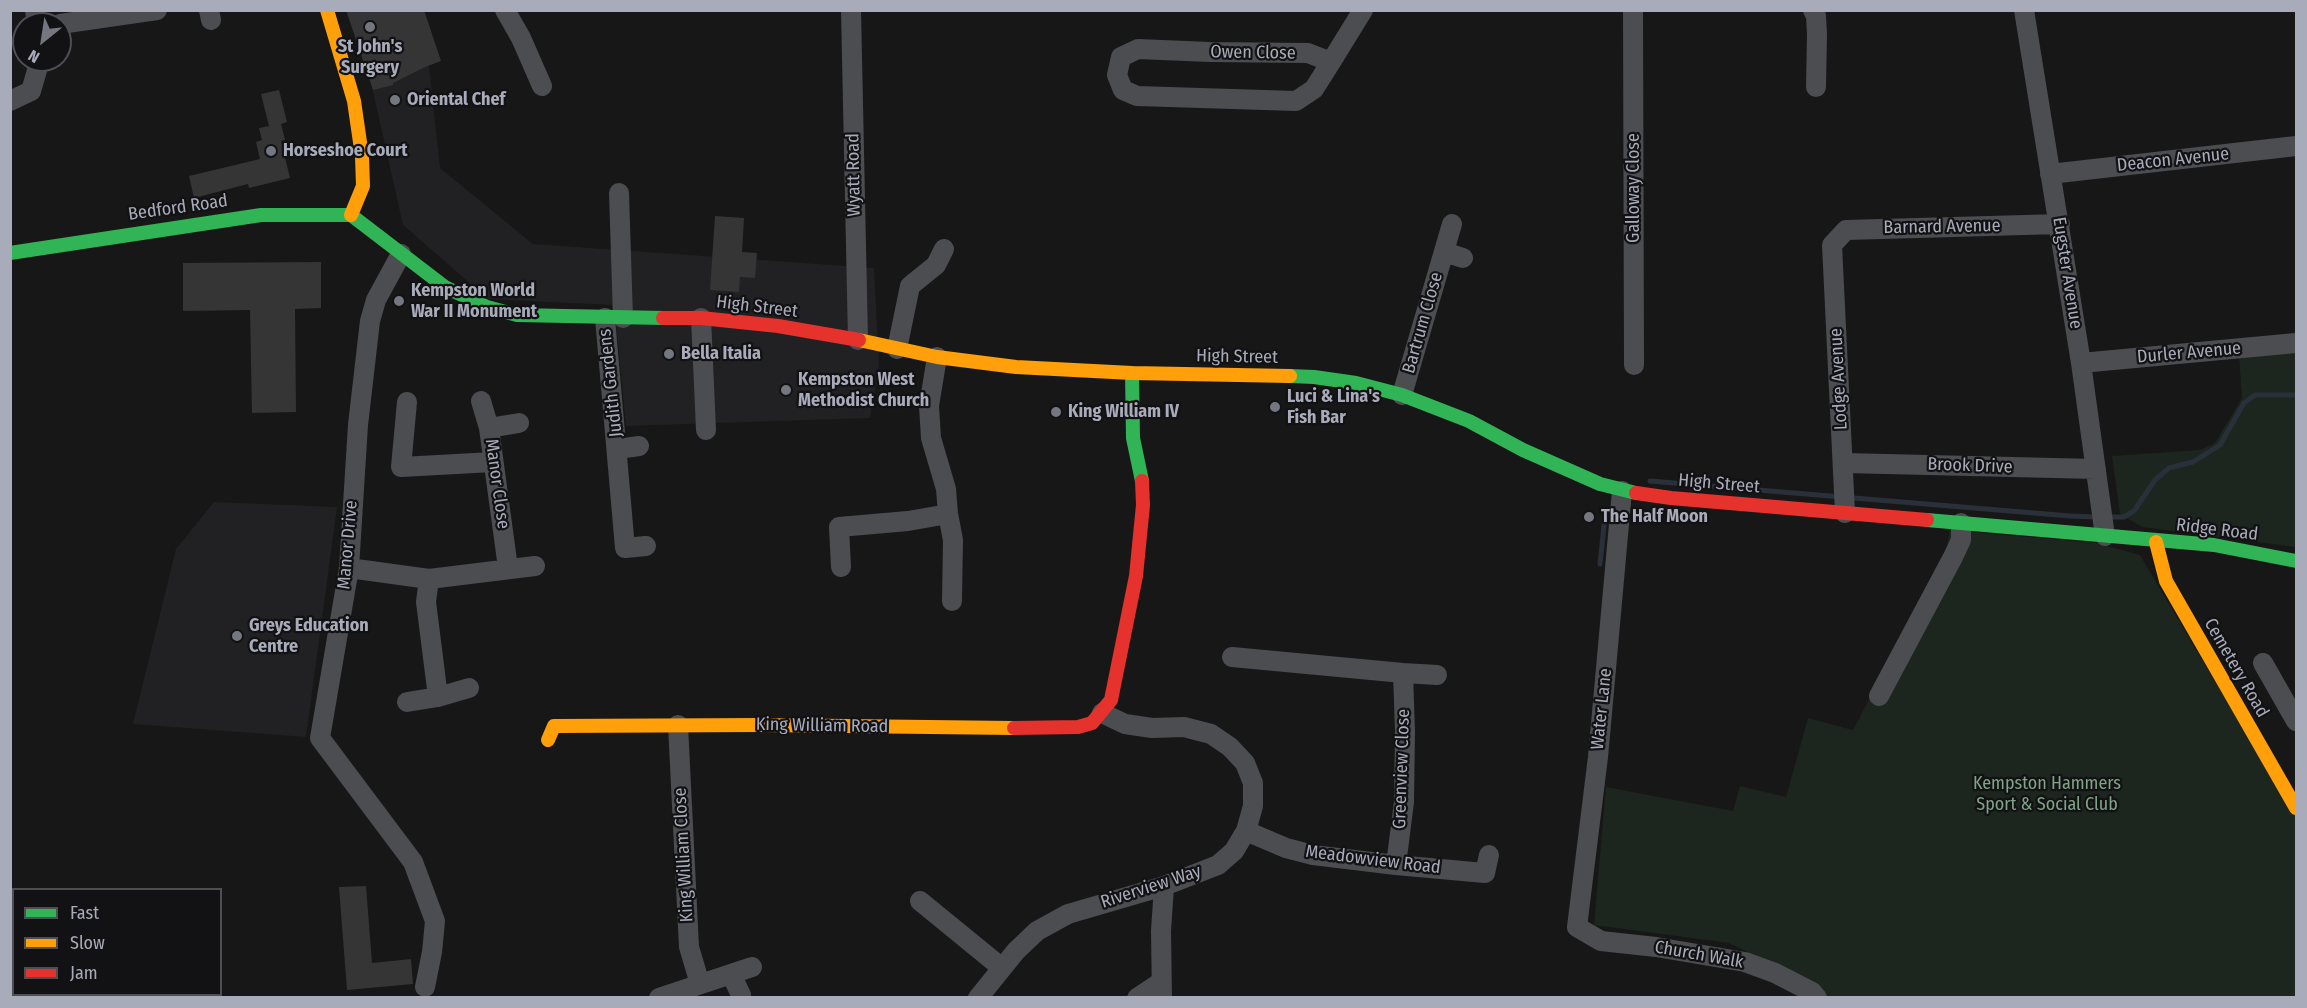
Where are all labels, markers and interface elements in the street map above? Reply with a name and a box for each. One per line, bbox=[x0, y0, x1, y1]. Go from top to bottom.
north arrow bbox=[12, 12, 72, 72]
marker: St John's Surgery bbox=[363, 20, 377, 34]
place label: St John's Surgery bbox=[338, 36, 402, 78]
street label: Owen Close bbox=[1210, 41, 1296, 65]
text: N bbox=[25, 46, 43, 67]
place label: Oriental Chef bbox=[407, 89, 505, 111]
marker: Oriental Chef bbox=[388, 93, 402, 107]
street label: Wyatt Road bbox=[842, 133, 866, 217]
street label: Galloway Close bbox=[1623, 133, 1645, 243]
place label: Horseshoe Court bbox=[283, 140, 408, 162]
street label: Deacon Avenue bbox=[2116, 143, 2230, 177]
marker: Horseshoe Court bbox=[264, 144, 278, 158]
street label: Bedford Road bbox=[127, 190, 229, 226]
street label: Barnard Avenue bbox=[1883, 215, 2001, 239]
street label: Eugster Avenue bbox=[2048, 216, 2086, 330]
street label: Bartrum Close bbox=[1398, 270, 1448, 376]
place label: Kempston World War II Monument bbox=[411, 280, 537, 322]
street label: High Street bbox=[715, 291, 799, 323]
marker: Kempston World War II Monument bbox=[392, 294, 406, 308]
street label: Lodge Avenue bbox=[1826, 327, 1852, 431]
street label: Judith Gardens bbox=[595, 328, 627, 438]
street label: Durler Avenue bbox=[2136, 338, 2242, 368]
place label: Bella Italia bbox=[681, 343, 761, 365]
street label: High Street bbox=[1196, 345, 1278, 369]
marker: Bella Italia bbox=[662, 347, 676, 361]
place label: Kempston West Methodist Church bbox=[798, 369, 929, 412]
marker: Kempston West Methodist Church bbox=[779, 383, 793, 397]
place label: Luci & Lina's Fish Bar bbox=[1287, 386, 1380, 428]
marker: Luci & Lina's Fish Bar bbox=[1268, 400, 1282, 414]
place label: King William IV bbox=[1068, 401, 1179, 423]
marker: King William IV bbox=[1049, 405, 1063, 419]
street label: Manor Close bbox=[480, 438, 514, 530]
street label: Brook Drive bbox=[1927, 454, 2013, 478]
street label: High Street bbox=[1677, 470, 1761, 498]
street label: Manor Drive bbox=[333, 500, 363, 590]
place label: The Half Moon bbox=[1601, 506, 1708, 528]
marker: The Half Moon bbox=[1582, 510, 1596, 524]
street label: Ridge Road bbox=[2175, 514, 2259, 546]
place label: Greys Education Centre bbox=[249, 615, 369, 658]
street label: Cemetery Road bbox=[2199, 615, 2273, 721]
marker: Greys Education Centre bbox=[230, 629, 244, 643]
street label: Water Lane bbox=[1587, 667, 1617, 751]
street label: Greenview Close bbox=[1389, 708, 1415, 830]
street label: King William Road bbox=[756, 714, 888, 738]
park label: Kempston Hammers Sport & Social Club bbox=[1973, 773, 2121, 816]
street label: King William Close bbox=[670, 787, 698, 923]
street label: Meadowview Road bbox=[1304, 841, 1442, 879]
street label: Riverview Way bbox=[1098, 861, 1204, 913]
legend bbox=[12, 888, 222, 996]
text: Fast bbox=[70, 902, 99, 924]
text: Slow bbox=[70, 932, 105, 954]
street label: Church Walk bbox=[1653, 937, 1745, 973]
text: Jam bbox=[70, 962, 98, 984]

